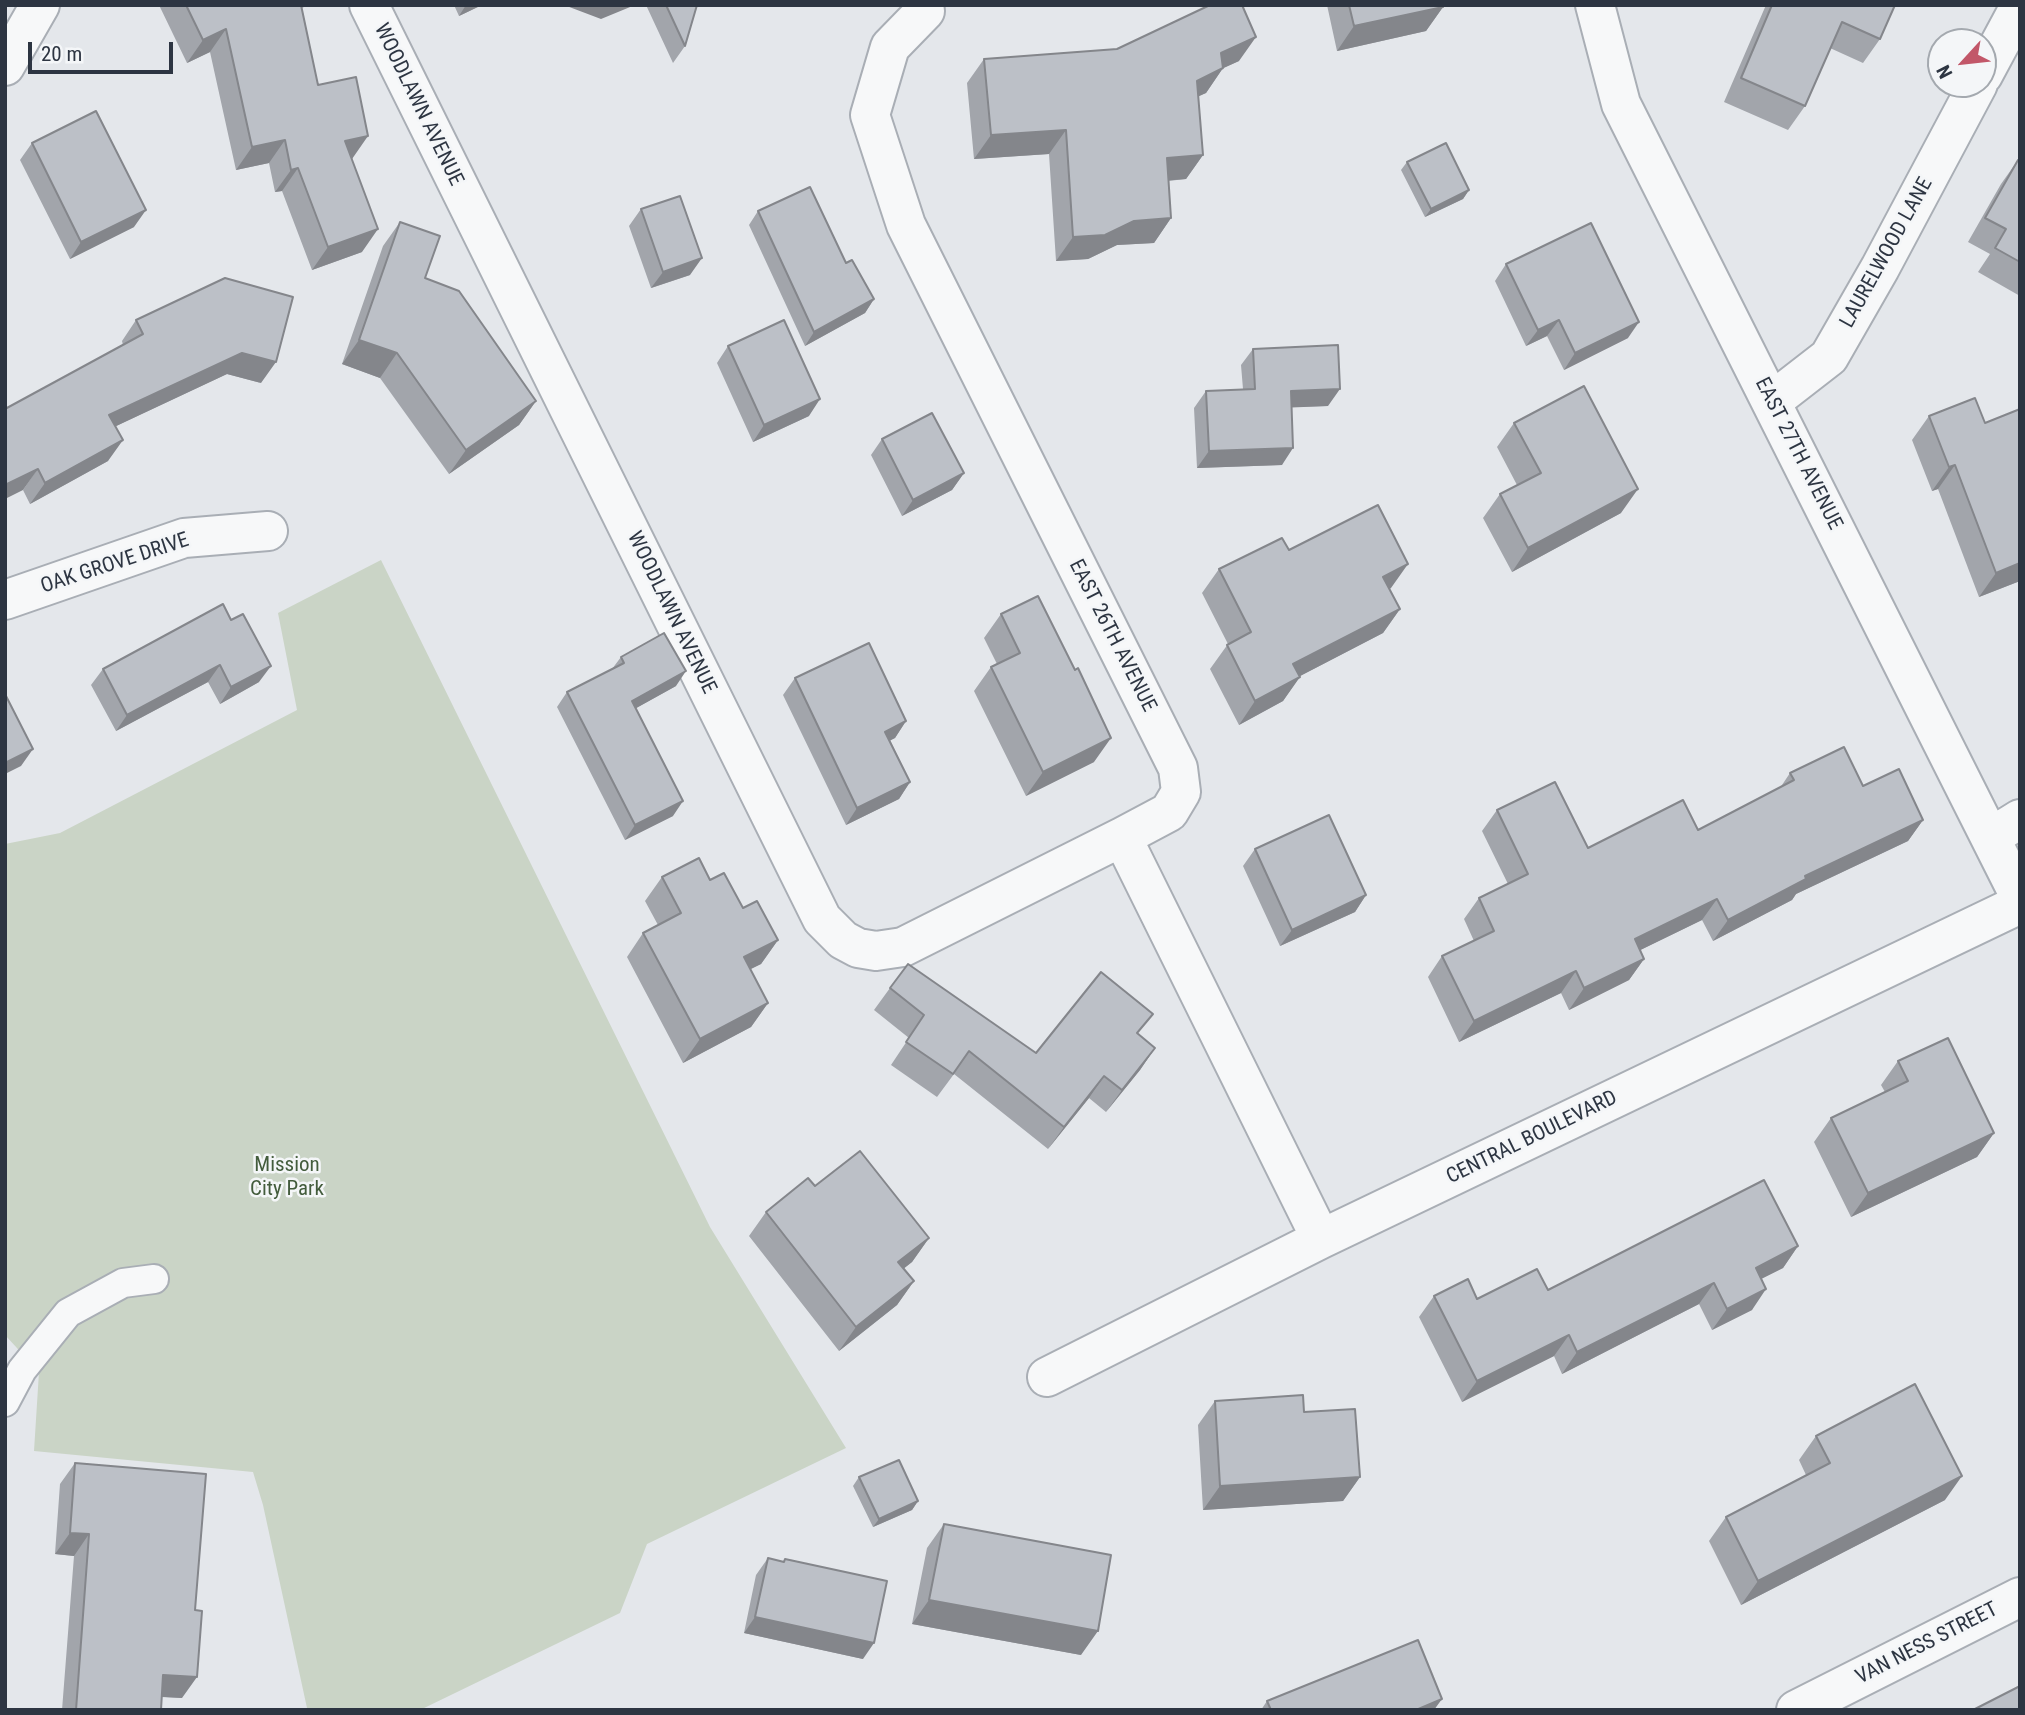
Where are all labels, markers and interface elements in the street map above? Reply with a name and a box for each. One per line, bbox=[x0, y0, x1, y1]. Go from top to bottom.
street label: WOODLAWN AVENUE bbox=[368, 20, 468, 190]
scale bar bbox=[32, 28, 177, 72]
north arrow bbox=[1927, 28, 1997, 98]
text: 20 m bbox=[41, 42, 82, 66]
text: N bbox=[1932, 61, 1958, 82]
street label: LAURELWOOD LANE bbox=[1835, 174, 1939, 332]
street label: EAST 27TH AVENUE bbox=[1749, 374, 1847, 534]
street label: OAK GROVE DRIVE bbox=[38, 528, 192, 600]
street label: WOODLAWN AVENUE bbox=[621, 528, 721, 698]
street label: EAST 26TH AVENUE bbox=[1063, 556, 1161, 716]
street label: CENTRAL BOULEVARD bbox=[1443, 1086, 1621, 1190]
park label: Mission City Park bbox=[250, 1153, 324, 1203]
street label: VAN NESS STREET bbox=[1852, 1597, 2002, 1691]

